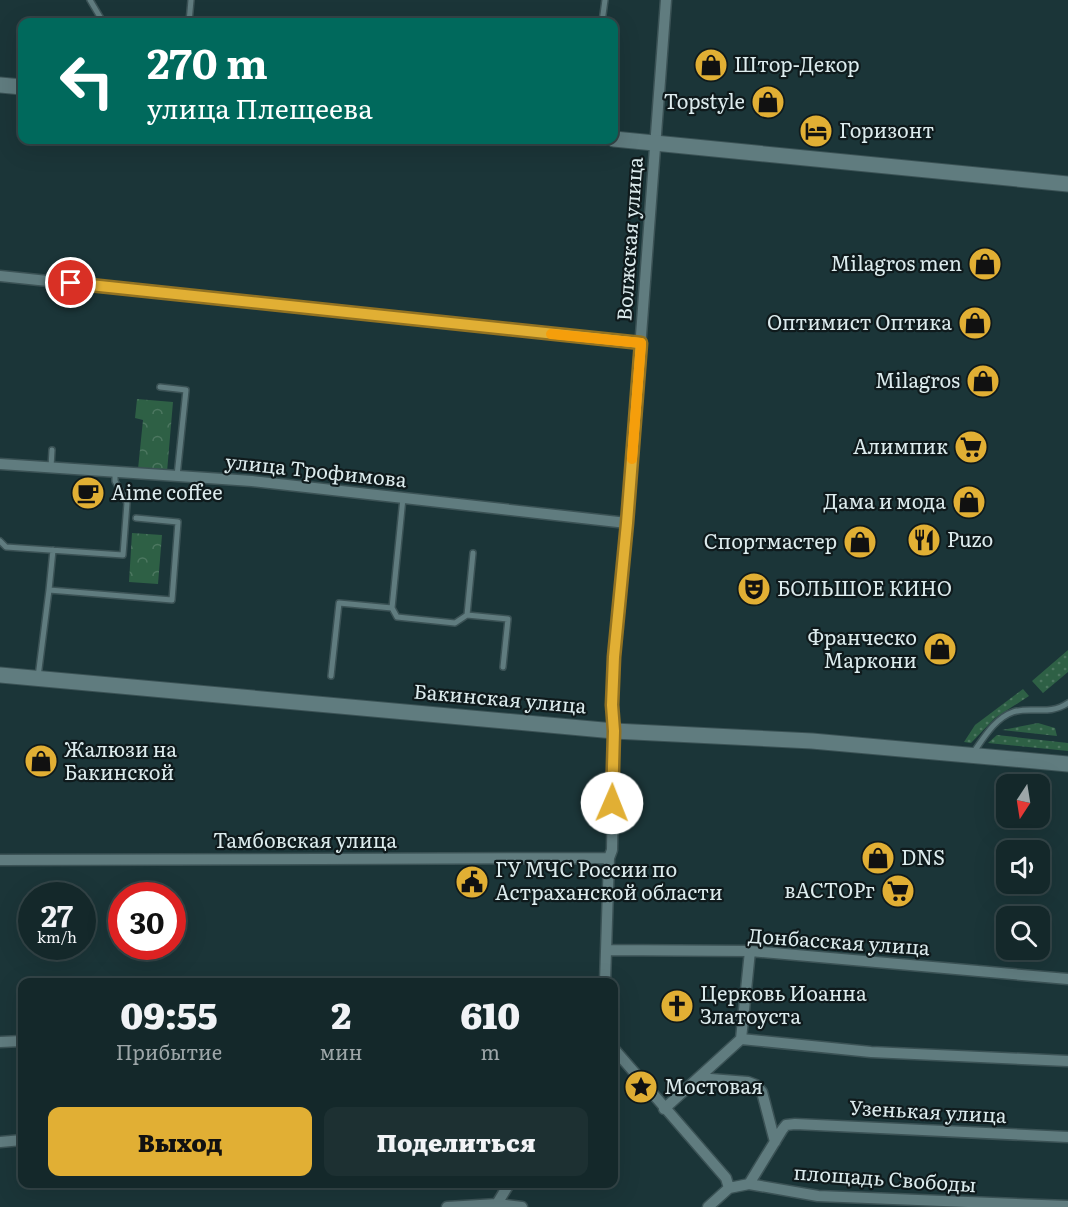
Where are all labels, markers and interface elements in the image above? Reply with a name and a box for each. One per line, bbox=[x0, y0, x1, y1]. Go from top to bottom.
text: 270 m bbox=[147, 30, 268, 92]
icon: left bbox=[48, 42, 126, 120]
shop icon: Штор-Декор bbox=[693, 47, 729, 83]
place label: Штор-Декор bbox=[734, 48, 860, 78]
shop icon: Topstyle bbox=[750, 84, 786, 120]
place label: Topstyle bbox=[663, 85, 745, 115]
text: улица Плещеева bbox=[147, 87, 373, 127]
hotel icon: Горизонт bbox=[798, 113, 834, 149]
place label: Горизонт bbox=[839, 114, 934, 144]
street label: Волжская улица bbox=[607, 156, 649, 322]
shop icon: Milagros men bbox=[967, 246, 1003, 282]
place label: Milagros men bbox=[830, 247, 962, 277]
pin bbox=[45, 257, 96, 308]
icon: arrive bbox=[54, 266, 87, 299]
shop icon: Оптимист Оптика bbox=[957, 305, 993, 341]
place label: Оптимист Оптика bbox=[767, 306, 952, 336]
shop icon: Milagros bbox=[965, 363, 1001, 399]
place label: Milagros bbox=[875, 364, 960, 394]
supermarket icon: Алимпик bbox=[953, 429, 989, 465]
place label: Алимпик bbox=[853, 430, 948, 460]
street label: улица Трофимова bbox=[224, 445, 409, 493]
cafe icon: Aime coffee bbox=[70, 475, 106, 511]
place label: Aime coffee bbox=[111, 476, 223, 506]
shop icon: Дама и мода bbox=[951, 484, 987, 520]
place label: Дама и мода bbox=[823, 485, 946, 515]
restaurant icon: Puzo bbox=[906, 522, 942, 558]
place label: Puzo bbox=[947, 523, 993, 553]
shop icon: Спортмастер bbox=[842, 524, 878, 560]
place label: Спортмастер bbox=[704, 525, 837, 555]
theatre icon: БОЛЬШОЕ КИНО bbox=[736, 571, 772, 607]
place label: БОЛЬШОЕ КИНО bbox=[777, 572, 952, 602]
place label: Франческо Маркони bbox=[807, 621, 917, 674]
shop icon: Франческо Маркони bbox=[922, 631, 958, 667]
street label: Бакинская улица bbox=[412, 675, 588, 720]
place label: Жалюзи на Бакинской bbox=[64, 733, 177, 786]
shop icon: Жалюзи на Бакинской bbox=[23, 743, 59, 779]
position arrow bbox=[580, 771, 644, 835]
north arrow bbox=[996, 774, 1050, 828]
map controls bbox=[996, 774, 1050, 960]
street label: Тамбовская улица bbox=[213, 824, 397, 854]
shop icon: DNS bbox=[860, 840, 896, 876]
button: sound bbox=[996, 840, 1050, 894]
place label: DNS bbox=[901, 841, 945, 871]
place label: ГУ МЧС России по Астраханской области bbox=[495, 853, 723, 906]
public building icon: ГУ МЧС России по Астраханской области bbox=[454, 864, 490, 900]
supermarket icon: вАСТОРг bbox=[880, 873, 916, 909]
place label: вАСТОРг bbox=[784, 874, 875, 904]
speed limit sign: 30 bbox=[108, 882, 186, 960]
text: 27 bbox=[41, 892, 73, 936]
button: search bbox=[996, 906, 1050, 960]
street label: Донбасская улица bbox=[747, 919, 931, 961]
text: km/h bbox=[37, 925, 77, 948]
place label: Церковь Иоанна Златоуста bbox=[700, 977, 867, 1030]
text: 09:55 bbox=[120, 987, 218, 1040]
text: 2 bbox=[331, 987, 351, 1040]
text: 610 bbox=[460, 987, 520, 1040]
church icon: Церковь Иоанна Златоуста bbox=[659, 988, 695, 1024]
text: Прибытие bbox=[116, 1036, 222, 1066]
text: мин bbox=[320, 1036, 362, 1066]
text: m bbox=[480, 1036, 500, 1066]
place icon: Мостовая bbox=[623, 1069, 659, 1105]
place label: Мостовая bbox=[664, 1070, 763, 1100]
street label: Узенькая улица bbox=[849, 1091, 1008, 1129]
button: Выход bbox=[48, 1107, 312, 1176]
button: Поделиться bbox=[324, 1107, 588, 1176]
street label: площадь Свободы bbox=[793, 1156, 978, 1198]

